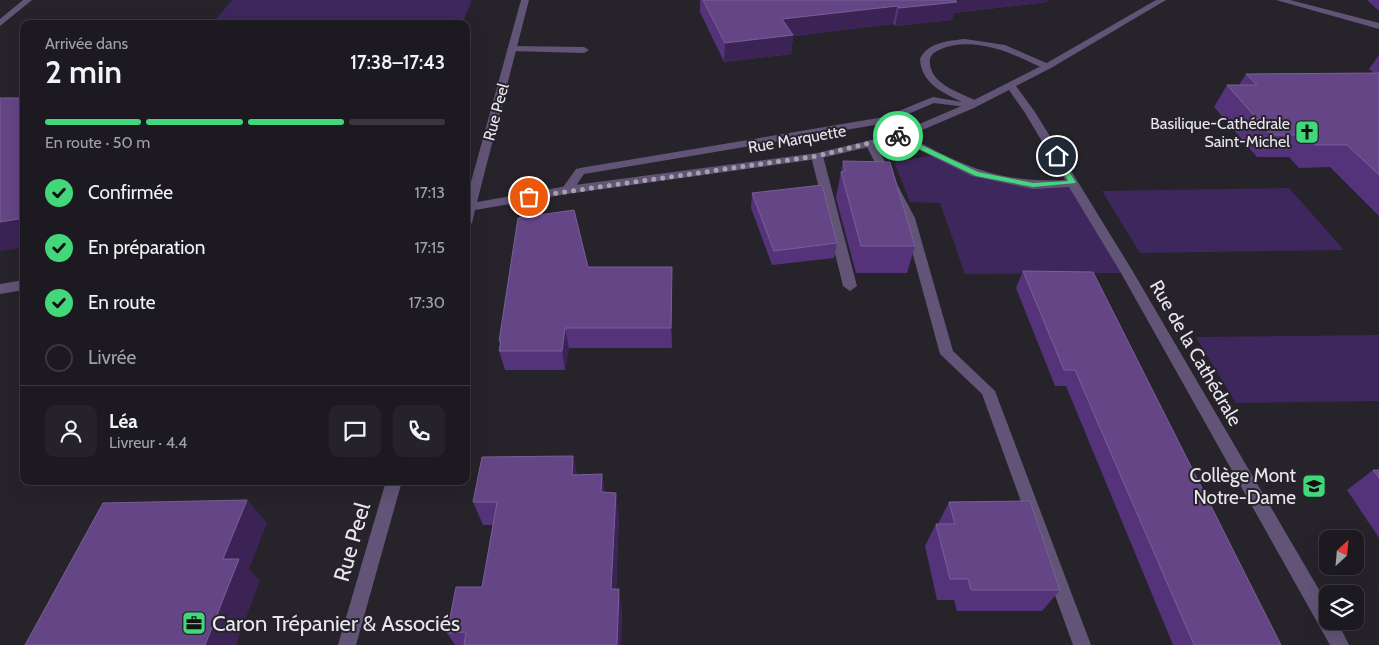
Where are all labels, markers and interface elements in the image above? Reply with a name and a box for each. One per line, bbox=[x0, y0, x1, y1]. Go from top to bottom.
text: Arrivée dans bbox=[45, 34, 128, 53]
text: 17:38–17:43 bbox=[350, 51, 445, 74]
text: 2 min bbox=[45, 52, 122, 91]
street label: Rue Peel bbox=[479, 81, 513, 143]
courier bbox=[873, 111, 923, 161]
place label: Basilique-Cathédrale Saint-Michel bbox=[1150, 114, 1290, 151]
church icon: Basilique-Cathédrale Saint-Michel bbox=[1294, 119, 1320, 145]
street label: Rue Marquette bbox=[746, 121, 848, 157]
icon: bike bbox=[884, 122, 912, 150]
text: En route · 50 m bbox=[45, 133, 150, 152]
pin bbox=[1036, 135, 1078, 177]
icon: home bbox=[1043, 142, 1071, 170]
pin bbox=[508, 176, 550, 218]
icon: check bbox=[45, 179, 73, 207]
text: Confirmée bbox=[88, 181, 173, 204]
text: 17:13 bbox=[415, 183, 445, 202]
icon: bag bbox=[515, 183, 543, 211]
icon: check bbox=[45, 234, 73, 262]
text: En préparation bbox=[88, 236, 205, 259]
text: 17:15 bbox=[415, 238, 445, 257]
street label: Rue de la Cathédrale bbox=[1145, 276, 1247, 430]
icon: check bbox=[45, 289, 73, 317]
text: En route bbox=[88, 291, 155, 314]
text: 17:30 bbox=[409, 293, 445, 312]
text: Livrée bbox=[88, 346, 136, 369]
button: person bbox=[45, 405, 97, 457]
button: chat bbox=[329, 405, 381, 457]
button: phone bbox=[393, 405, 445, 457]
text: Léa bbox=[109, 410, 138, 433]
text: Livreur · 4.4 bbox=[109, 433, 187, 452]
place label: Collège Mont Notre-Dame bbox=[1190, 464, 1297, 509]
school or university icon: Collège Mont Notre-Dame bbox=[1301, 473, 1327, 499]
street label: Rue Peel bbox=[328, 499, 376, 585]
north arrow bbox=[1319, 530, 1364, 575]
map controls bbox=[1319, 530, 1364, 630]
button: layers bbox=[1319, 585, 1364, 630]
office icon: Caron Trépanier & Associés bbox=[181, 610, 207, 636]
place label: Caron Trépanier & Associés bbox=[212, 610, 460, 637]

